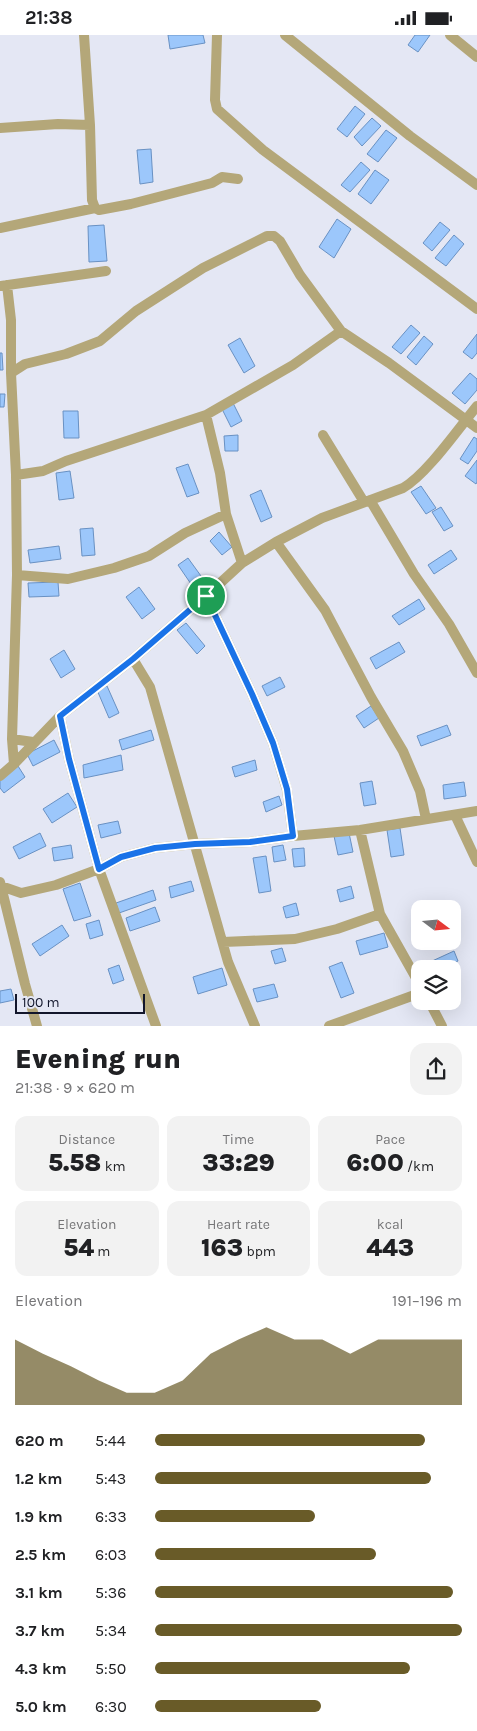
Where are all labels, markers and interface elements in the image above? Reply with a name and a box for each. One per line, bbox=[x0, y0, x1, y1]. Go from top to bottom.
text: 21:38 bbox=[25, 7, 73, 29]
pin bbox=[185, 575, 227, 617]
icon: arrive bbox=[192, 582, 220, 610]
north arrow bbox=[411, 900, 461, 950]
map controls bbox=[411, 900, 461, 1010]
button: layers bbox=[411, 960, 461, 1010]
scale bar bbox=[15, 991, 145, 1014]
text: 100 m bbox=[22, 994, 60, 1011]
text: Evening run bbox=[15, 1042, 181, 1075]
button: share bbox=[410, 1043, 462, 1095]
text: 21:38 · 9 × 620 m bbox=[15, 1078, 135, 1097]
text: Distance bbox=[59, 1131, 115, 1148]
text: Time bbox=[223, 1131, 254, 1148]
text: Pace bbox=[375, 1131, 405, 1148]
text: 5.58 bbox=[48, 1148, 101, 1177]
text: 33:29 bbox=[202, 1148, 275, 1177]
text: 6:00 bbox=[346, 1148, 404, 1177]
text: km bbox=[101, 1158, 126, 1175]
text: /km bbox=[404, 1158, 434, 1175]
text: Elevation bbox=[57, 1216, 116, 1233]
text: Heart rate bbox=[207, 1216, 270, 1233]
text: kcal bbox=[377, 1216, 404, 1233]
text: 54 bbox=[63, 1233, 94, 1262]
text: 163 bbox=[201, 1233, 243, 1262]
text: 443 bbox=[366, 1233, 414, 1262]
text: m bbox=[94, 1243, 110, 1260]
text: bpm bbox=[243, 1243, 276, 1260]
text: Elevation bbox=[15, 1291, 83, 1310]
text: 191–196 m bbox=[392, 1291, 462, 1310]
text: 620 m bbox=[15, 1431, 64, 1450]
text: 5:44 bbox=[95, 1431, 126, 1450]
text: 1.2 km bbox=[15, 1469, 63, 1488]
text: 5:43 bbox=[95, 1469, 126, 1488]
text: 1.9 km bbox=[15, 1507, 63, 1526]
text: 6:33 bbox=[95, 1507, 127, 1526]
text: 2.5 km bbox=[15, 1545, 66, 1564]
text: 6:03 bbox=[95, 1545, 127, 1564]
text: 3.1 km bbox=[15, 1583, 63, 1602]
text: 5:36 bbox=[95, 1583, 126, 1602]
text: 3.7 km bbox=[15, 1621, 65, 1640]
text: 5:34 bbox=[95, 1621, 126, 1640]
text: 4.3 km bbox=[15, 1659, 67, 1678]
text: 5:50 bbox=[95, 1659, 126, 1678]
text: 5.0 km bbox=[15, 1697, 67, 1716]
text: 6:30 bbox=[95, 1697, 127, 1716]

